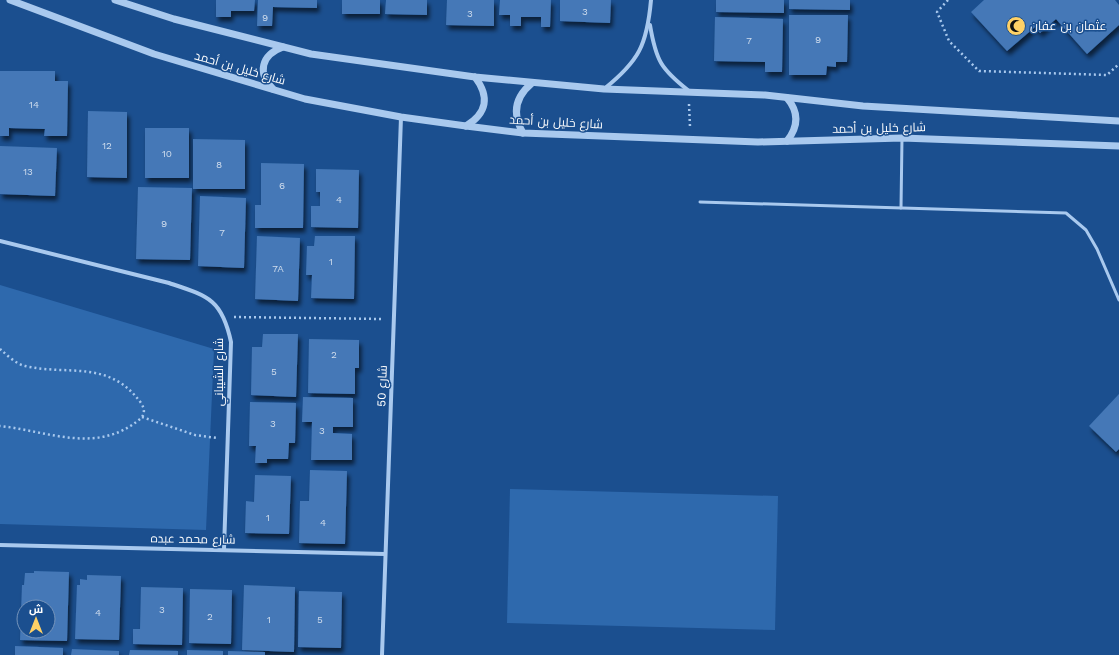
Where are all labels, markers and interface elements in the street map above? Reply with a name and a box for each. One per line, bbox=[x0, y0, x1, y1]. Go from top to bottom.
house number: 3 bbox=[582, 6, 588, 17]
house number: 3 bbox=[467, 8, 473, 19]
house number: 9 bbox=[262, 12, 268, 23]
mosque icon: عثمان بن عفان bbox=[1005, 15, 1027, 37]
place label: عثمان بن عفان bbox=[1030, 19, 1106, 33]
house number: 9 bbox=[815, 34, 821, 45]
house number: 7 bbox=[746, 35, 752, 46]
street label: شارع خليل بن أحمد bbox=[193, 47, 287, 89]
house number: 14 bbox=[29, 99, 39, 110]
street label: شارع خليل بن أحمد bbox=[509, 112, 603, 132]
street label: شارع خليل بن أحمد bbox=[832, 119, 926, 137]
house number: 12 bbox=[102, 140, 112, 151]
house number: 10 bbox=[162, 148, 172, 159]
house number: 8 bbox=[216, 159, 222, 170]
house number: 13 bbox=[23, 166, 33, 177]
house number: 6 bbox=[279, 180, 285, 191]
house number: 4 bbox=[336, 194, 342, 205]
house number: 9 bbox=[161, 218, 167, 229]
house number: 7 bbox=[219, 227, 225, 238]
house number: 1 bbox=[329, 256, 333, 267]
house number: 7A bbox=[272, 263, 284, 274]
street label: شارع الشيباني bbox=[212, 338, 229, 406]
house number: 2 bbox=[331, 349, 337, 360]
street label: شارع 50 bbox=[374, 365, 391, 407]
house number: 5 bbox=[271, 366, 277, 377]
house number: 3 bbox=[270, 418, 276, 429]
house number: 3 bbox=[319, 425, 325, 436]
house number: 1 bbox=[266, 512, 270, 523]
house number: 4 bbox=[320, 517, 326, 528]
street label: شارع محمد عبده bbox=[150, 531, 236, 548]
north arrow bbox=[16, 599, 56, 639]
text: ش bbox=[29, 603, 43, 616]
house number: 3 bbox=[159, 604, 165, 615]
house number: 4 bbox=[95, 607, 101, 618]
house number: 2 bbox=[207, 611, 213, 622]
house number: 1 bbox=[267, 614, 271, 625]
house number: 5 bbox=[317, 614, 323, 625]

